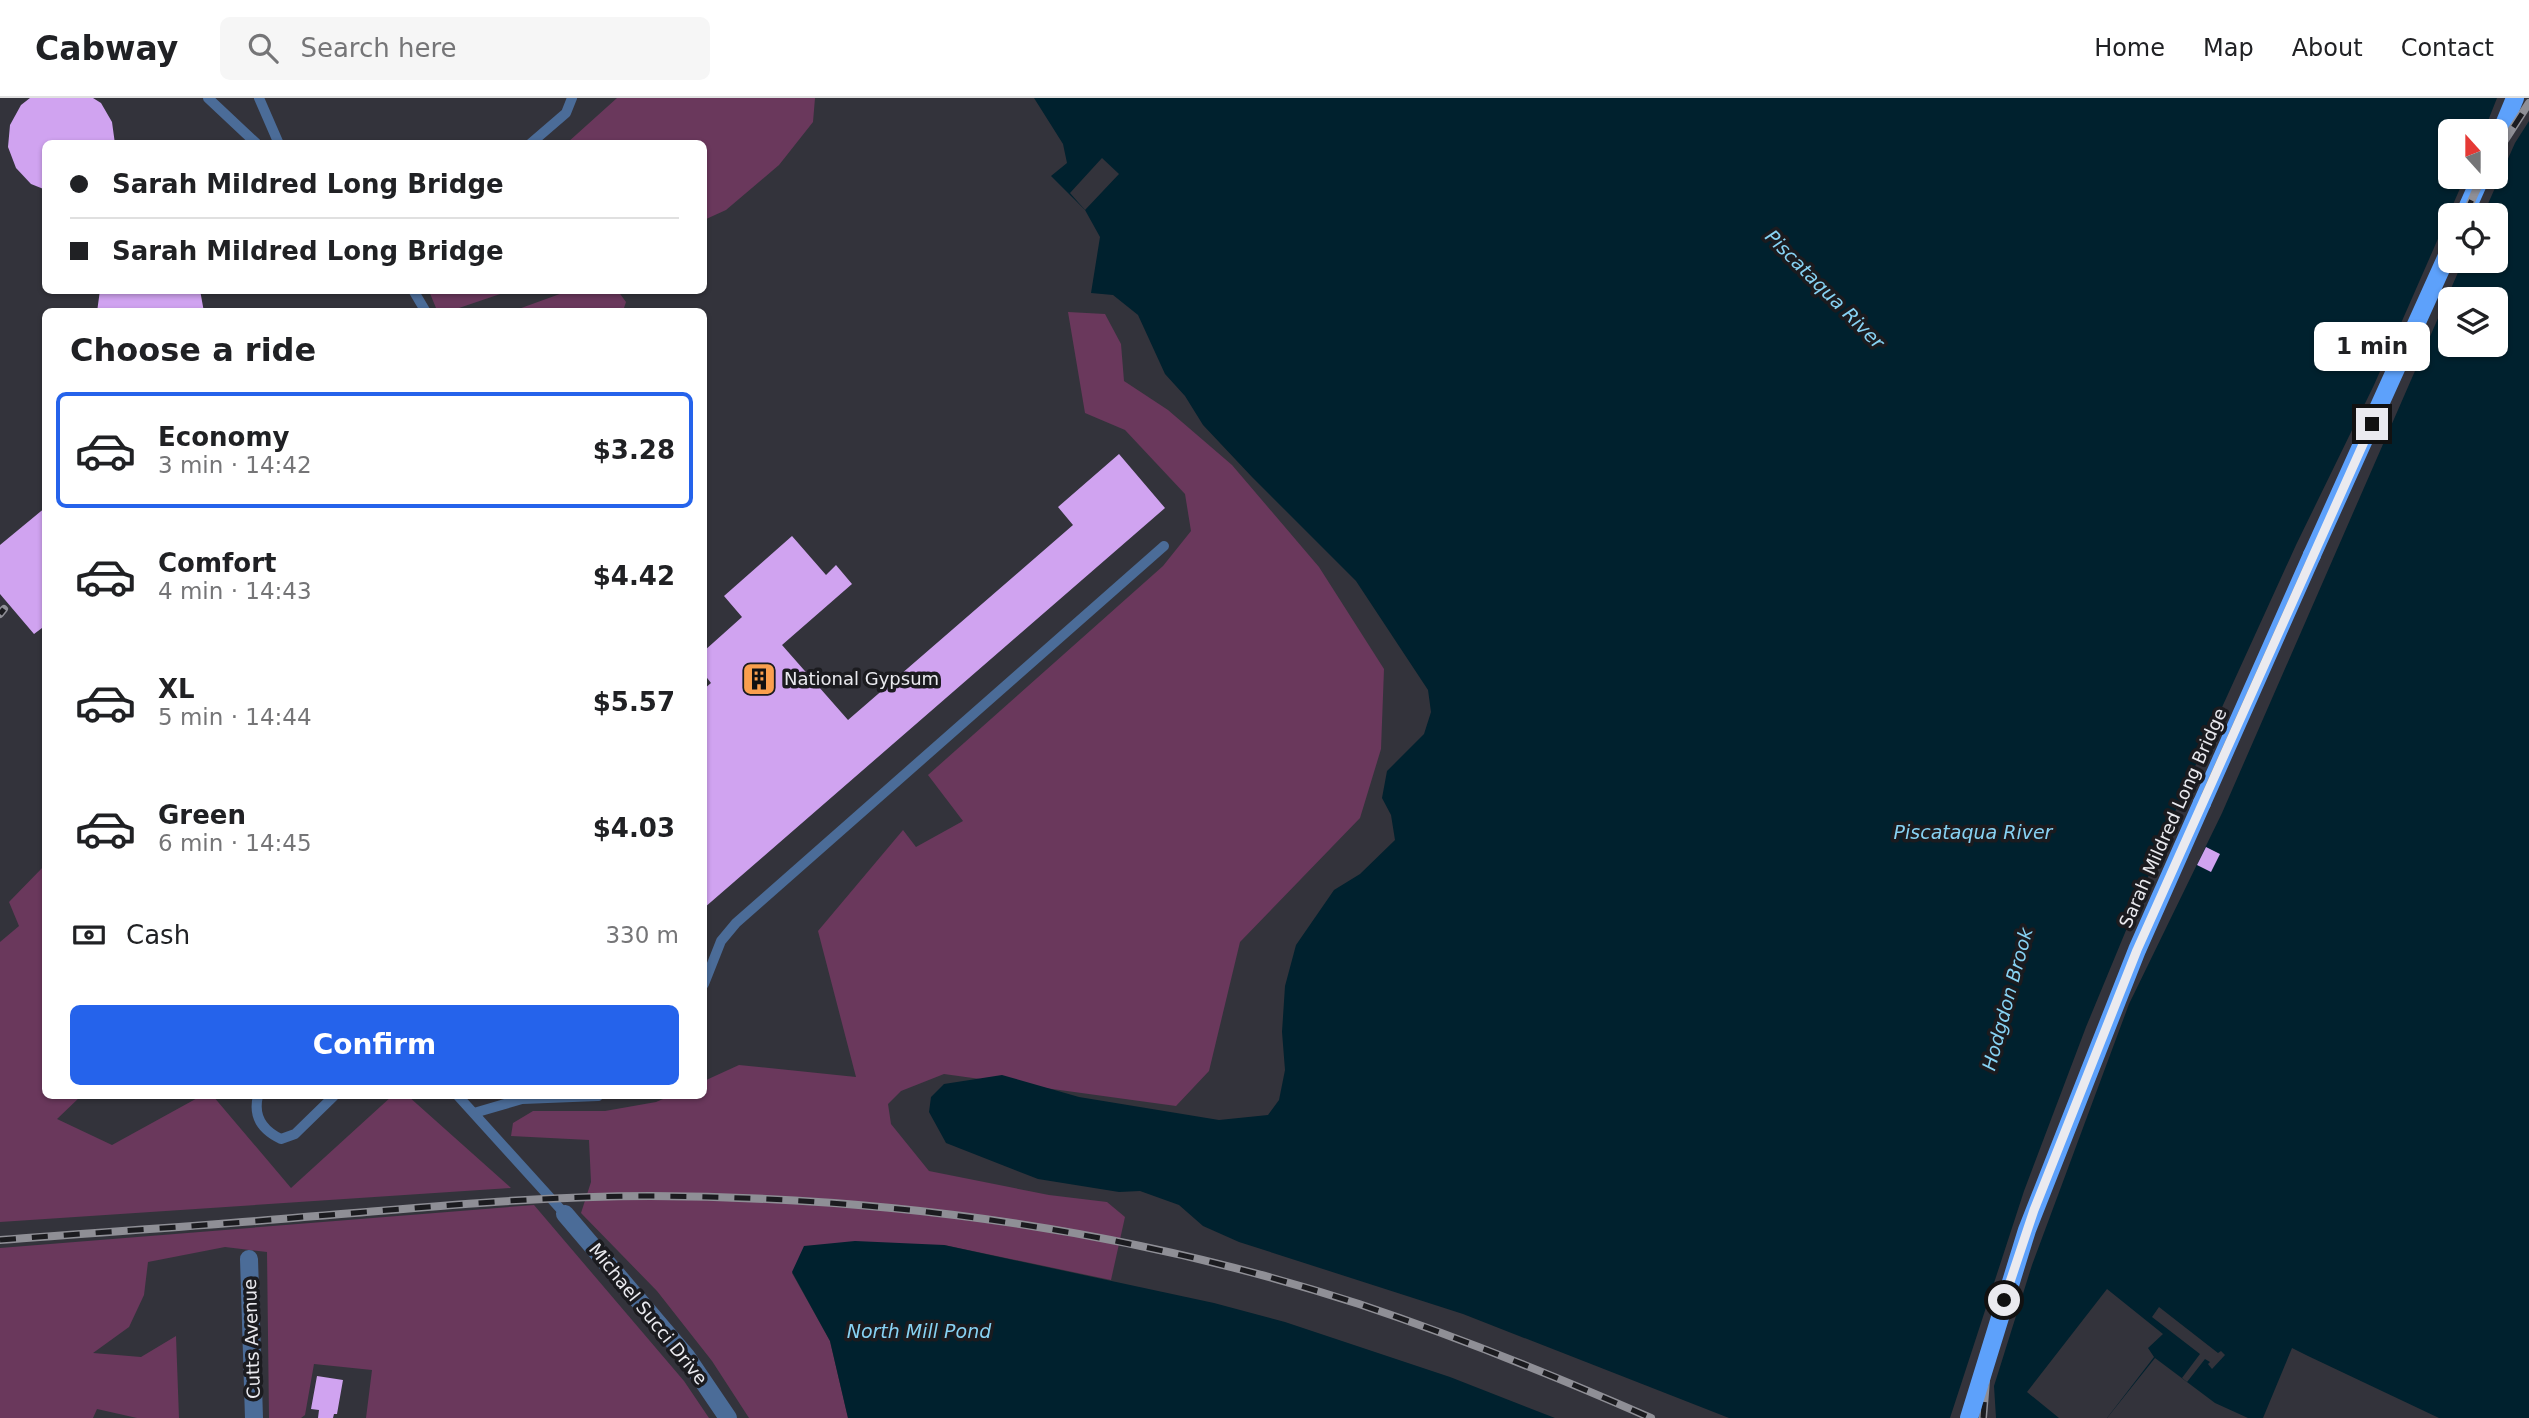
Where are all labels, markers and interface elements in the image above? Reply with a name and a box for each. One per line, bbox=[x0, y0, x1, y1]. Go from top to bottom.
search box bbox=[220, 17, 710, 80]
text: Cabway bbox=[35, 29, 178, 68]
icon: search bbox=[244, 29, 282, 67]
text: Search here bbox=[300, 33, 457, 63]
text: Home bbox=[2094, 34, 2165, 62]
text: Map bbox=[2203, 34, 2254, 62]
text: About bbox=[2292, 34, 2363, 62]
text: Contact bbox=[2401, 34, 2494, 62]
north arrow bbox=[2438, 119, 2508, 189]
map controls bbox=[2438, 119, 2508, 357]
text: Sarah Mildred Long Bridge bbox=[112, 169, 504, 199]
button: locate bbox=[2438, 203, 2508, 273]
water label: Piscataqua River bbox=[1761, 225, 1890, 354]
text: Sarah Mildred Long Bridge bbox=[112, 236, 504, 266]
button: layers bbox=[2438, 287, 2508, 357]
callout: 1 min bbox=[2314, 322, 2430, 372]
text: Choose a ride bbox=[70, 331, 316, 369]
text: 1 min bbox=[2336, 333, 2408, 359]
route end bbox=[2356, 408, 2388, 440]
icon: car bbox=[74, 419, 137, 482]
text: Economy bbox=[158, 422, 289, 452]
text: $3.28 bbox=[593, 435, 675, 465]
text: 3 min · 14:42 bbox=[158, 452, 312, 478]
icon: car bbox=[74, 545, 137, 608]
text: Comfort bbox=[158, 548, 276, 578]
text: $4.42 bbox=[593, 561, 675, 591]
text: 4 min · 14:43 bbox=[158, 578, 312, 604]
building icon: National Gypsum bbox=[740, 660, 778, 698]
place label: National Gypsum bbox=[784, 668, 939, 689]
icon: car bbox=[74, 671, 137, 734]
text: XL bbox=[158, 674, 195, 704]
text: $5.57 bbox=[593, 687, 675, 717]
text: 5 min · 14:44 bbox=[158, 704, 312, 730]
street label: Sarah Mildred Long Bridge bbox=[2115, 705, 2231, 931]
icon: car bbox=[74, 797, 137, 860]
text: Green bbox=[158, 800, 246, 830]
text: $4.03 bbox=[593, 813, 675, 843]
water label: Piscataqua River bbox=[1894, 821, 2054, 843]
text: 6 min · 14:45 bbox=[158, 830, 312, 856]
icon: cash bbox=[70, 916, 108, 954]
text: Cash bbox=[126, 920, 190, 950]
text: 330 m bbox=[605, 922, 679, 948]
water label: Hodgdon Brook bbox=[1977, 924, 2037, 1073]
button: Confirm bbox=[70, 1005, 679, 1085]
street label: Michael Succi Drive bbox=[585, 1239, 712, 1389]
street label: Cutts Avenue bbox=[239, 1279, 264, 1399]
route start bbox=[1988, 1284, 2020, 1316]
water label: North Mill Pond bbox=[847, 1320, 992, 1342]

